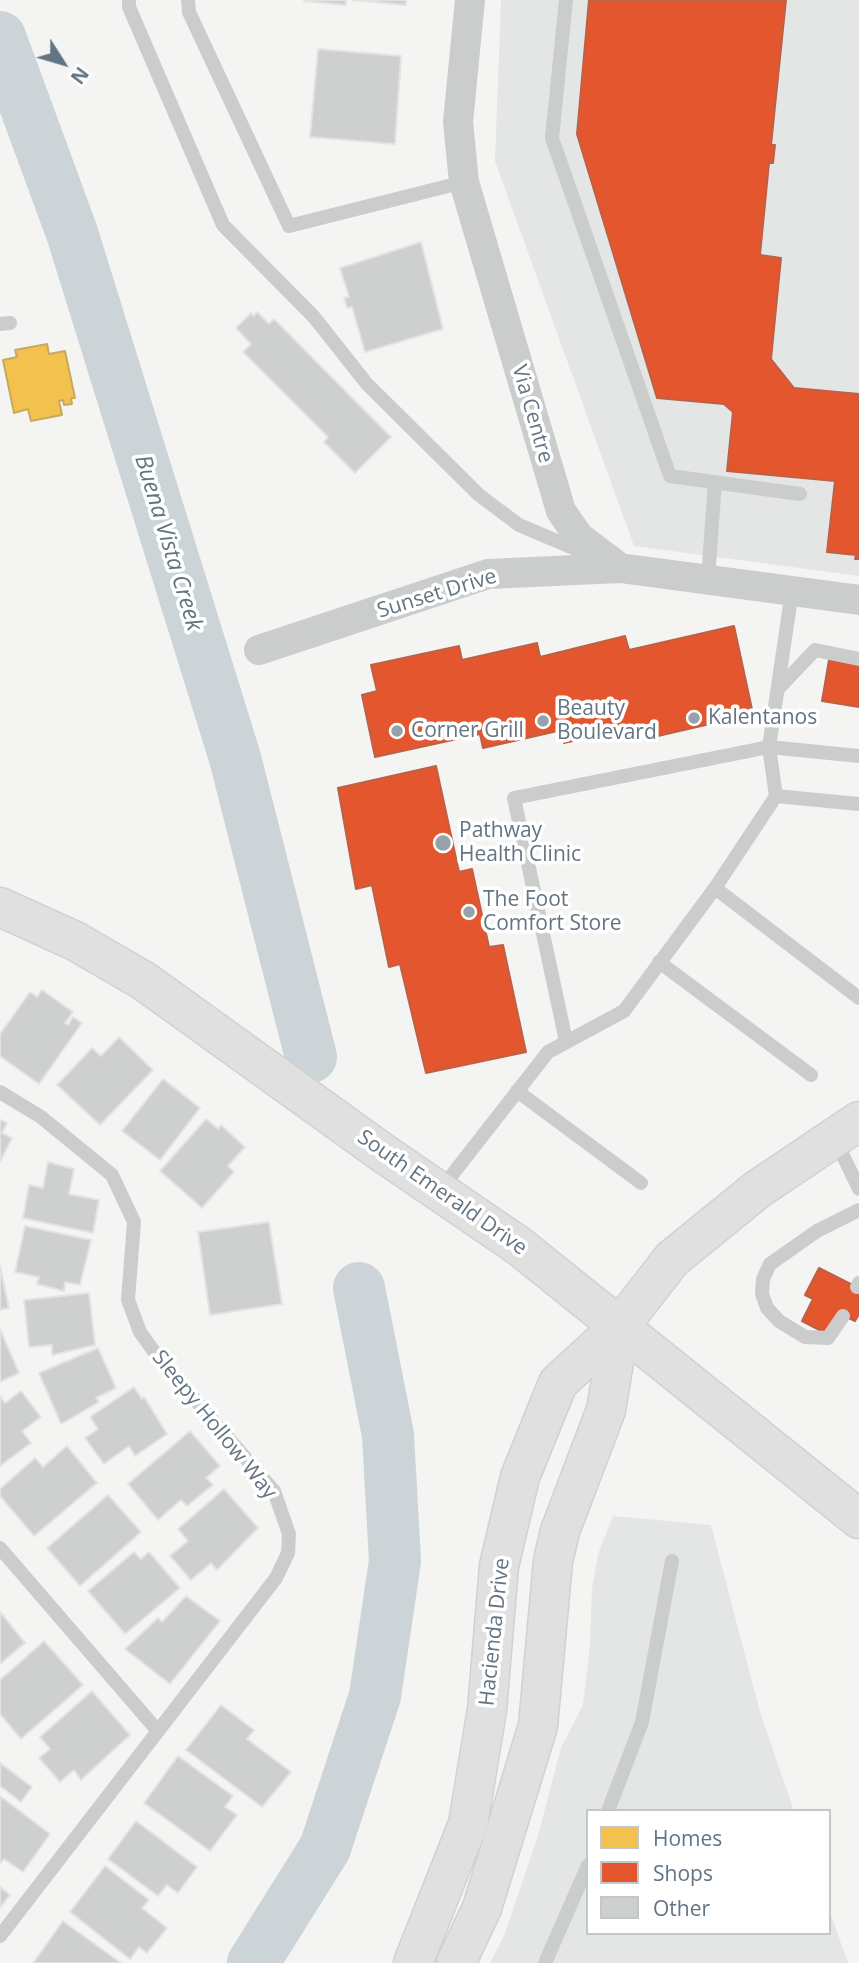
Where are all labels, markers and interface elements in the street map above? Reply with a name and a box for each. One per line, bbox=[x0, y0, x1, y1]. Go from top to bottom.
north arrow bbox=[28, 28, 98, 98]
text: N bbox=[65, 62, 95, 90]
street label: Via Centre bbox=[506, 362, 558, 466]
water label: Buena Vista Creek bbox=[128, 452, 208, 634]
street label: Sunset Drive bbox=[374, 564, 500, 624]
place label: Beauty Boulevard bbox=[557, 696, 657, 746]
place label: Kalentanos bbox=[708, 705, 817, 731]
marker: Kalentanos bbox=[686, 710, 702, 726]
marker: Beauty Boulevard bbox=[535, 713, 551, 729]
place label: Corner Grill bbox=[411, 718, 524, 744]
marker: Corner Grill bbox=[389, 723, 405, 739]
place label: Pathway Health Clinic bbox=[459, 818, 581, 868]
marker: Pathway Health Clinic bbox=[433, 833, 453, 853]
place label: The Foot Comfort Store bbox=[483, 887, 622, 937]
marker: The Foot Comfort Store bbox=[461, 904, 477, 920]
street label: South Emerald Drive bbox=[352, 1125, 532, 1261]
street label: Sleepy Hollow Way bbox=[146, 1346, 282, 1504]
street label: Hacienda Drive bbox=[475, 1557, 515, 1707]
legend bbox=[586, 1809, 831, 1935]
text: Homes bbox=[653, 1824, 722, 1852]
text: Shops bbox=[653, 1859, 713, 1887]
text: Other bbox=[653, 1894, 710, 1922]

